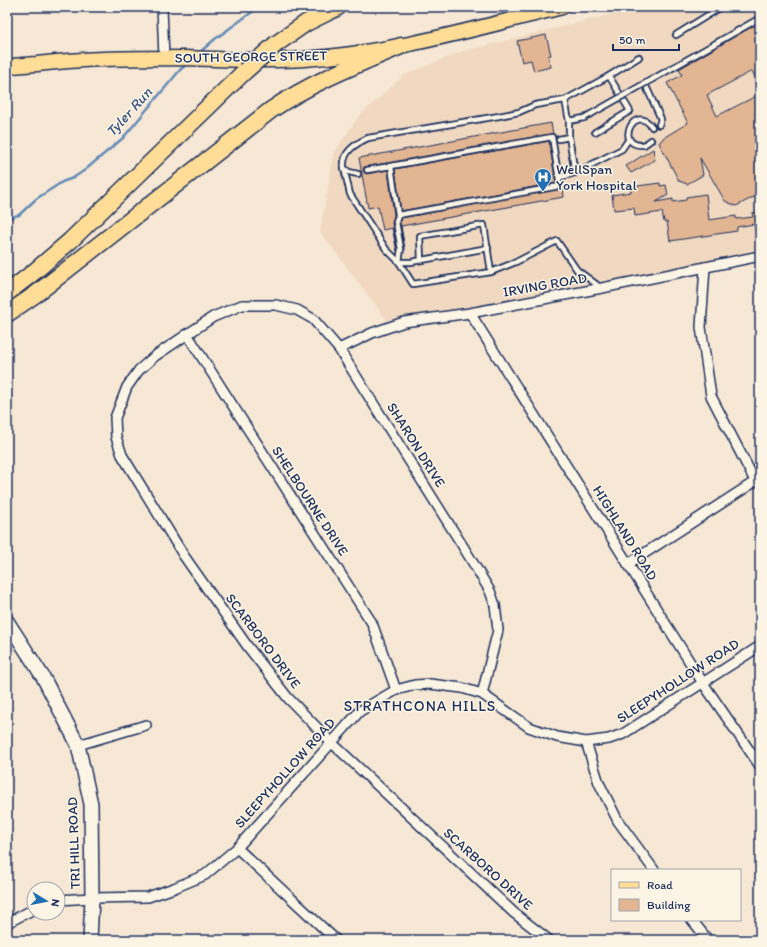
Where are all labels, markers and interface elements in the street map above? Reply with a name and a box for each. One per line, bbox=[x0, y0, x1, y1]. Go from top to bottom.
scale bar bbox=[613, 26, 679, 52]
text: 50 m bbox=[619, 33, 645, 47]
street label: SOUTH GEORGE STREET bbox=[175, 47, 328, 67]
water label: Tyler Run bbox=[102, 83, 156, 141]
place label: WellSpan York Hospital bbox=[556, 161, 637, 194]
hospital icon: WellSpan York Hospital bbox=[533, 167, 553, 192]
street label: IRVING ROAD bbox=[502, 269, 588, 301]
street label: SHARON DRIVE bbox=[383, 400, 449, 491]
street label: SHELBOURNE DRIVE bbox=[268, 443, 352, 559]
street label: HIGHLAND ROAD bbox=[589, 482, 661, 584]
street label: SCARBORO DRIVE bbox=[222, 590, 304, 692]
street label: SLEEPYHOLLOW ROAD bbox=[614, 635, 742, 727]
district label: STRATHCONA HILLS bbox=[344, 697, 496, 715]
street label: SLEEPYHOLLOW ROAD bbox=[231, 714, 339, 832]
street label: TRI HILL ROAD bbox=[64, 796, 84, 890]
street label: SCARBORO DRIVE bbox=[440, 824, 536, 914]
legend bbox=[611, 869, 741, 921]
text: Road bbox=[647, 878, 673, 892]
north arrow bbox=[26, 881, 66, 921]
text: N bbox=[48, 898, 62, 907]
text: Building bbox=[647, 898, 691, 912]

